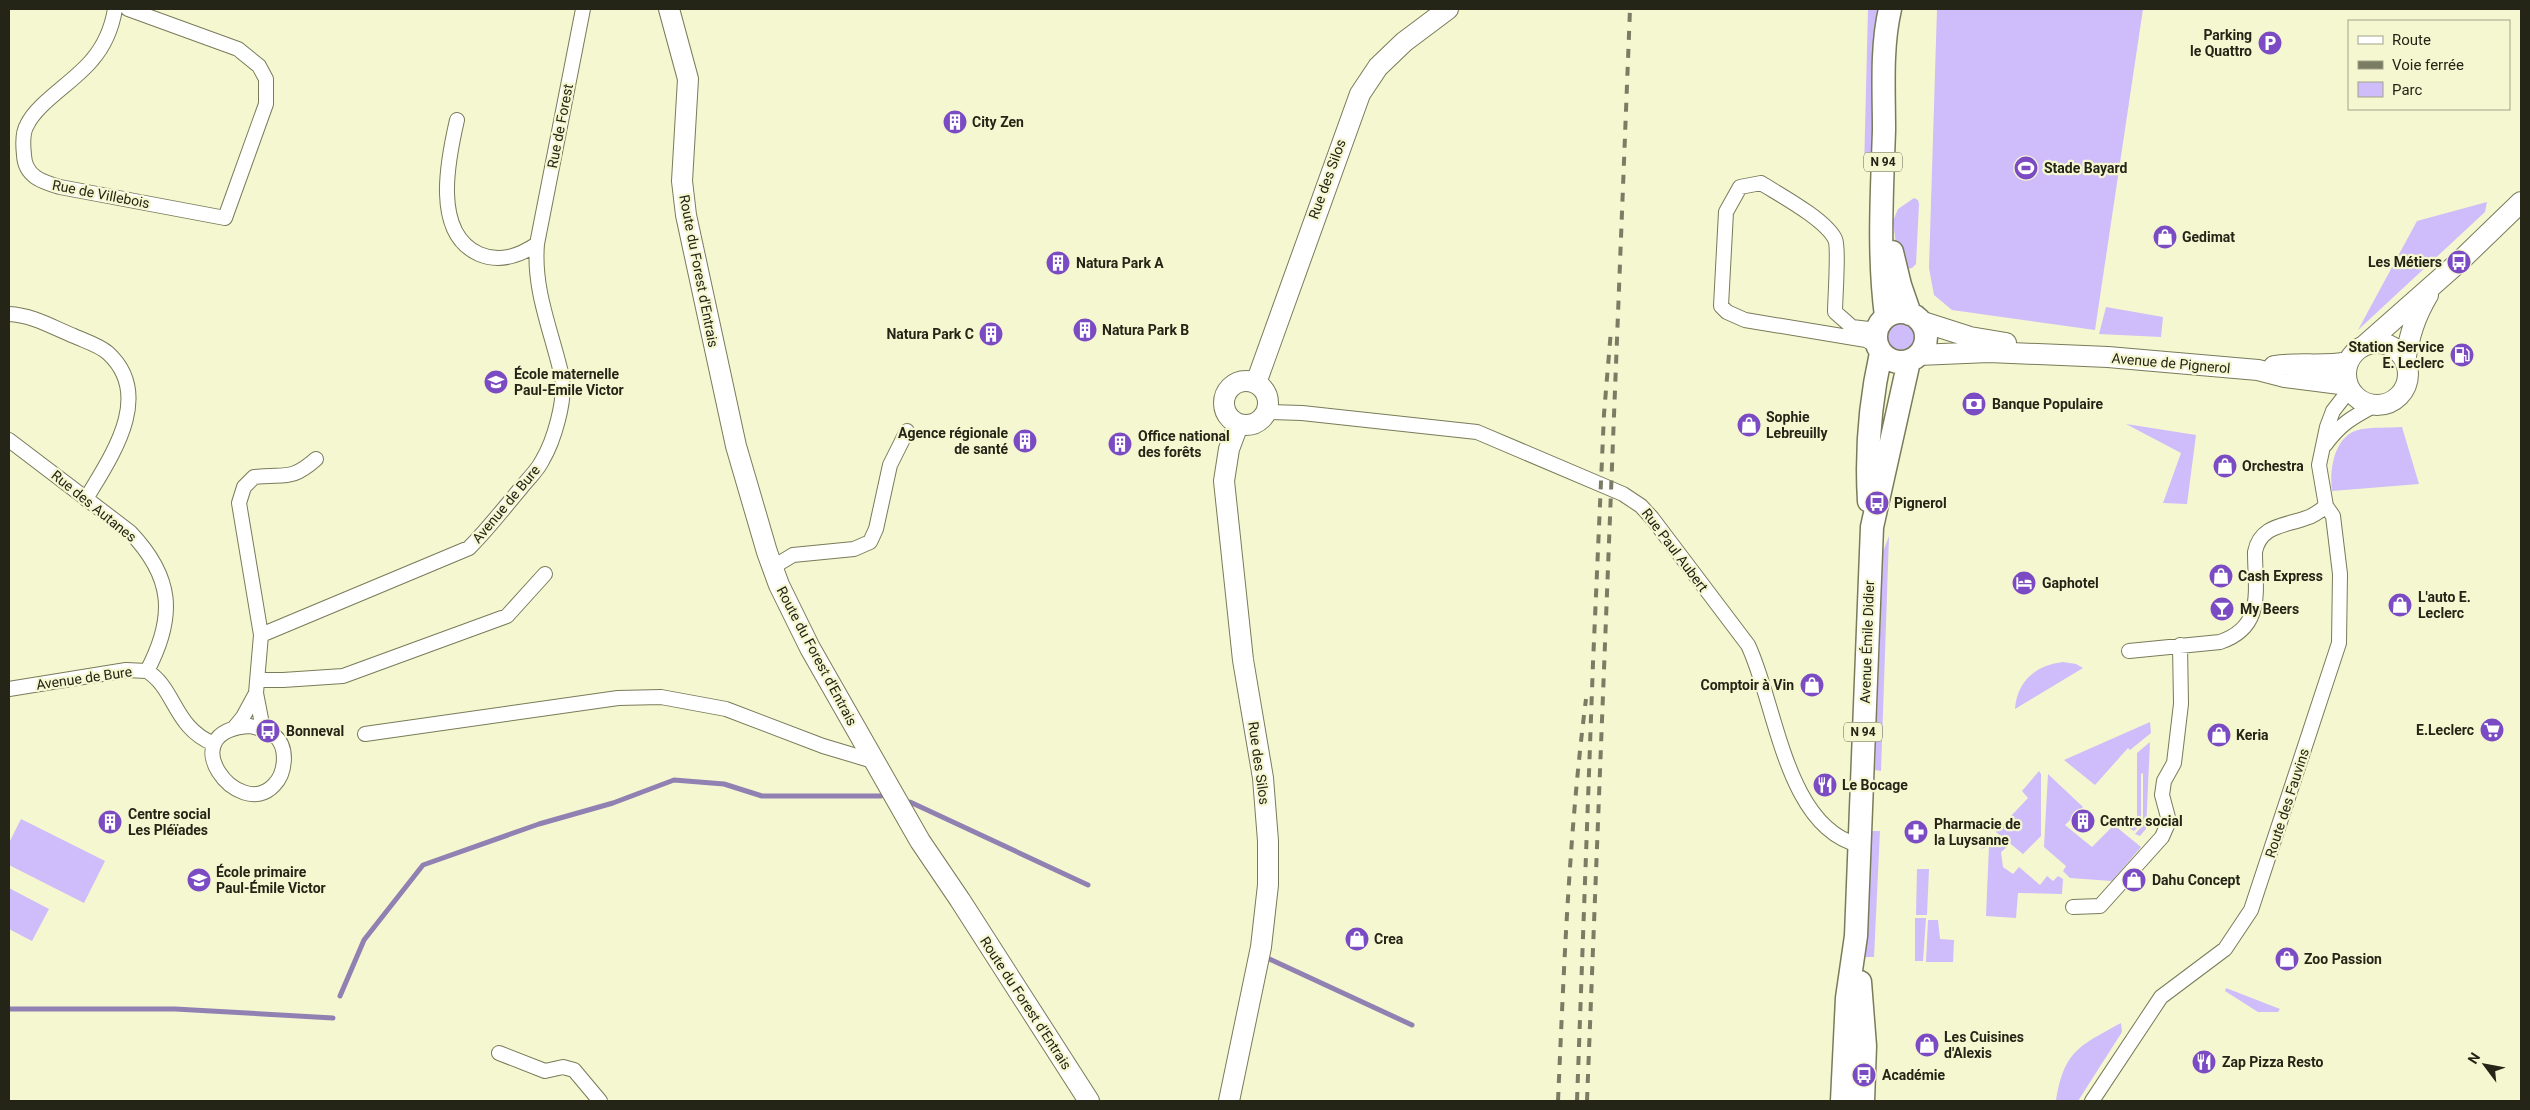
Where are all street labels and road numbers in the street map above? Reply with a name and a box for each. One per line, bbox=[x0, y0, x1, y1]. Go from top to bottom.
street label: Rue de Forest bbox=[544, 82, 576, 169]
street label: Rue des Silos bbox=[1305, 137, 1349, 221]
road number: N 94 bbox=[1864, 152, 1902, 172]
street label: Rue de Villebois bbox=[51, 177, 151, 211]
street label: Route du Forest d'Entrais bbox=[676, 193, 722, 349]
street label: Avenue de Pignerol bbox=[2111, 350, 2231, 376]
street label: Avenue de Bure bbox=[469, 462, 543, 546]
street label: Rue des Autanes bbox=[48, 467, 140, 545]
street label: Rue Paul Aubert bbox=[1639, 505, 1712, 595]
street label: Avenue Émile Didier bbox=[1856, 580, 1877, 704]
street label: Route du Forest d'Entrais bbox=[774, 584, 860, 728]
street label: Avenue de Bure bbox=[35, 663, 133, 693]
street label: Rue des Silos bbox=[1245, 720, 1273, 806]
road number: N 94 bbox=[1844, 722, 1882, 742]
street label: Route des Fauvins bbox=[2262, 746, 2312, 860]
street label: Route du Forest d'Entrais bbox=[977, 934, 1075, 1072]

